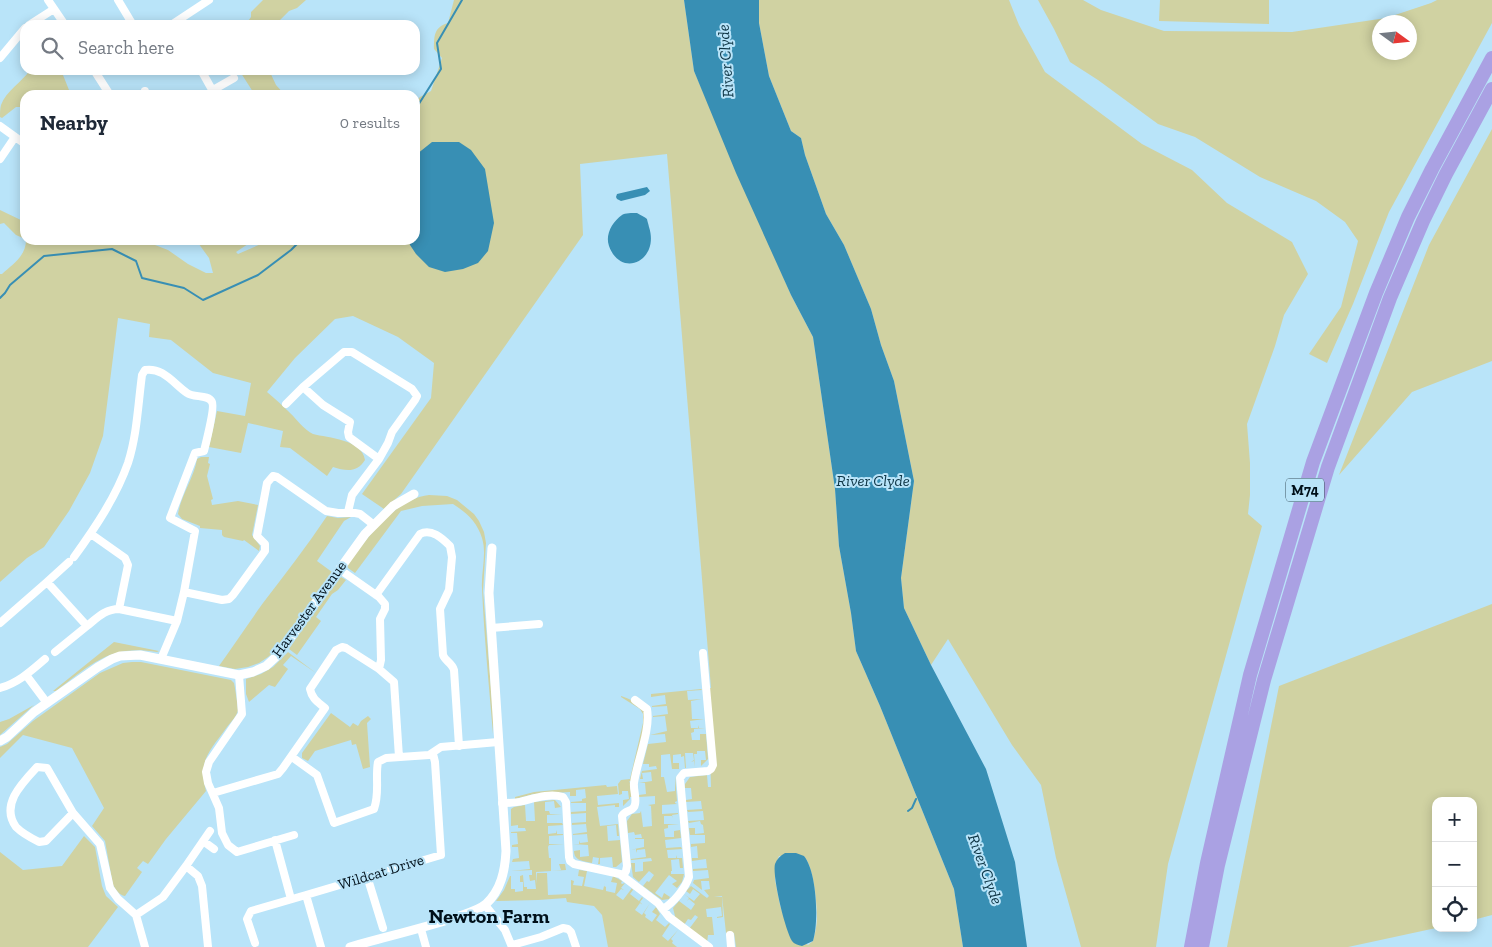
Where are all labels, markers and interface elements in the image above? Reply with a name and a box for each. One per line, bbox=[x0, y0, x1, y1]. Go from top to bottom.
north arrow bbox=[1372, 15, 1417, 60]
search box bbox=[20, 20, 420, 75]
water label: River Clyde bbox=[713, 24, 738, 98]
icon: search bbox=[38, 34, 66, 62]
text: Search here bbox=[78, 36, 174, 59]
text: Nearby bbox=[40, 110, 108, 135]
text: 0 results bbox=[340, 113, 400, 132]
water label: River Clyde bbox=[836, 471, 910, 490]
road number: M74 bbox=[1286, 478, 1324, 502]
street label: Harvester Avenue bbox=[268, 557, 350, 661]
map controls bbox=[1432, 797, 1477, 932]
button: + bbox=[1432, 797, 1477, 842]
water label: River Clyde bbox=[964, 831, 1007, 907]
button: − bbox=[1432, 842, 1477, 887]
street label: Wildcat Drive bbox=[336, 850, 426, 894]
button: locate bbox=[1432, 887, 1477, 932]
district label: Newton Farm bbox=[429, 904, 550, 928]

